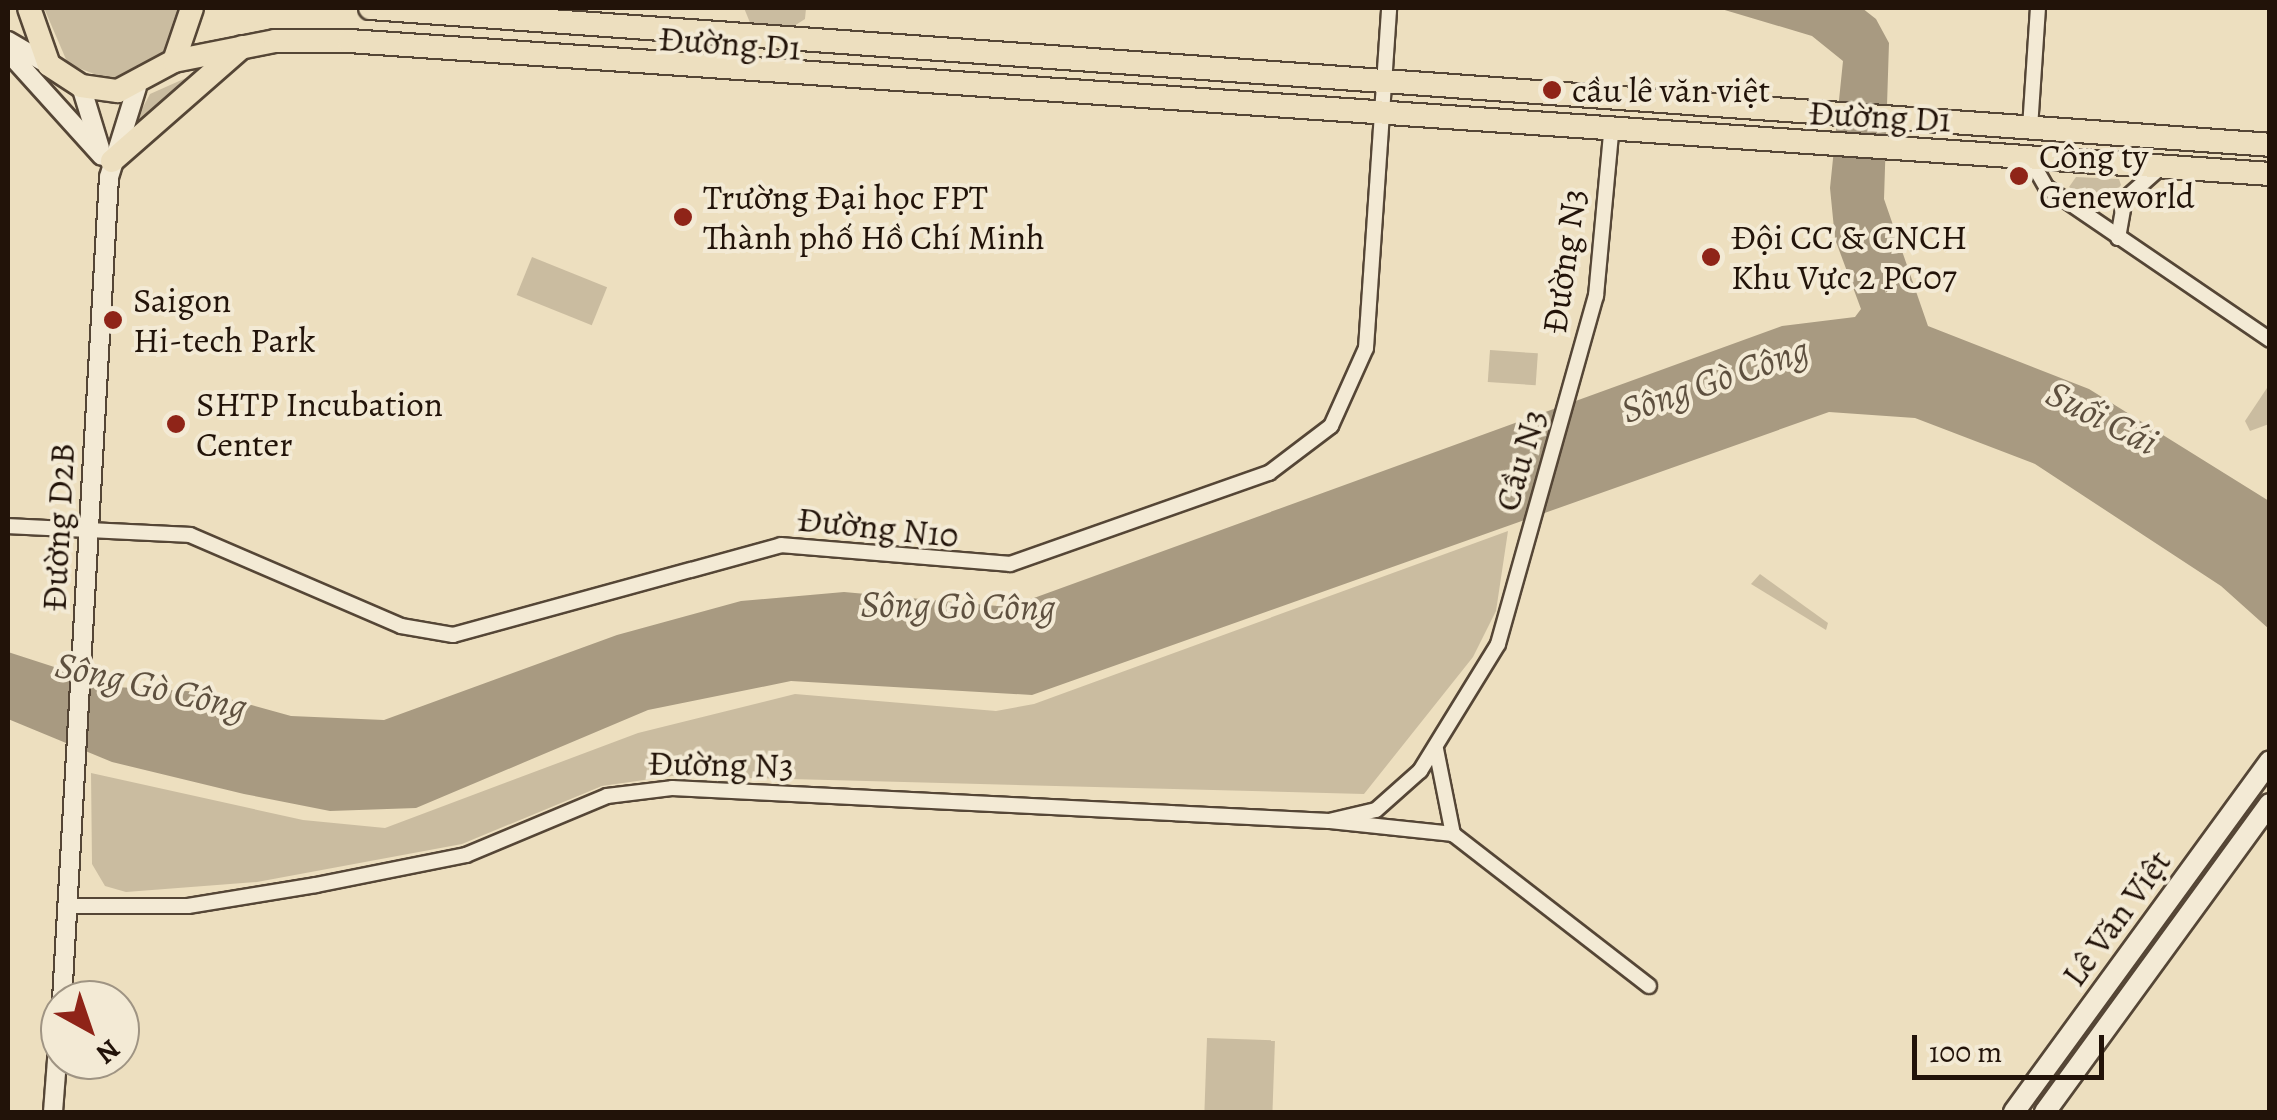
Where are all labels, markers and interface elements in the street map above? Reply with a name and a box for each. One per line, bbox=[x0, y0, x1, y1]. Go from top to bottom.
street label: Đường D1 bbox=[657, 17, 803, 69]
place label: cầu lê văn việt bbox=[1572, 69, 1770, 111]
marker: cầu lê văn việt bbox=[1541, 79, 1563, 101]
street label: Đường D1 bbox=[1808, 91, 1952, 141]
place label: Công ty Geneworld bbox=[2039, 135, 2194, 217]
marker: Công ty Geneworld bbox=[2008, 165, 2030, 187]
place label: Trường Đại học FPT Thành phố Hồ Chí Minh bbox=[703, 176, 1045, 258]
street label: Đường N3 bbox=[1533, 186, 1595, 336]
marker: Trường Đại học FPT Thành phố Hồ Chí Minh bbox=[672, 206, 694, 228]
place label: Đội CC & CNCH Khu Vực 2 PC07 bbox=[1731, 216, 1967, 298]
marker: Đội CC & CNCH Khu Vực 2 PC07 bbox=[1700, 246, 1722, 268]
place label: Saigon Hi-tech Park bbox=[133, 279, 316, 361]
marker: Saigon Hi-tech Park bbox=[102, 309, 124, 331]
water label: Sông Gò Công bbox=[1615, 327, 1815, 433]
water label: Suối Cái bbox=[2039, 371, 2165, 465]
place label: SHTP Incubation Center bbox=[196, 383, 443, 465]
street label: Cầu N3 bbox=[1486, 404, 1554, 516]
marker: SHTP Incubation Center bbox=[165, 413, 187, 435]
street label: Đường D2B bbox=[33, 442, 83, 612]
street label: Đường N10 bbox=[795, 498, 961, 556]
water label: Sông Gò Công bbox=[860, 581, 1056, 631]
water label: Sông Gò Công bbox=[51, 642, 251, 730]
street label: Đường N3 bbox=[648, 742, 794, 786]
street label: Lê Văn Việt bbox=[2052, 842, 2180, 994]
north arrow bbox=[40, 980, 140, 1080]
scale bar bbox=[1917, 1015, 2110, 1077]
text: N bbox=[88, 1030, 128, 1073]
text: 100 m bbox=[1929, 1032, 2002, 1072]

